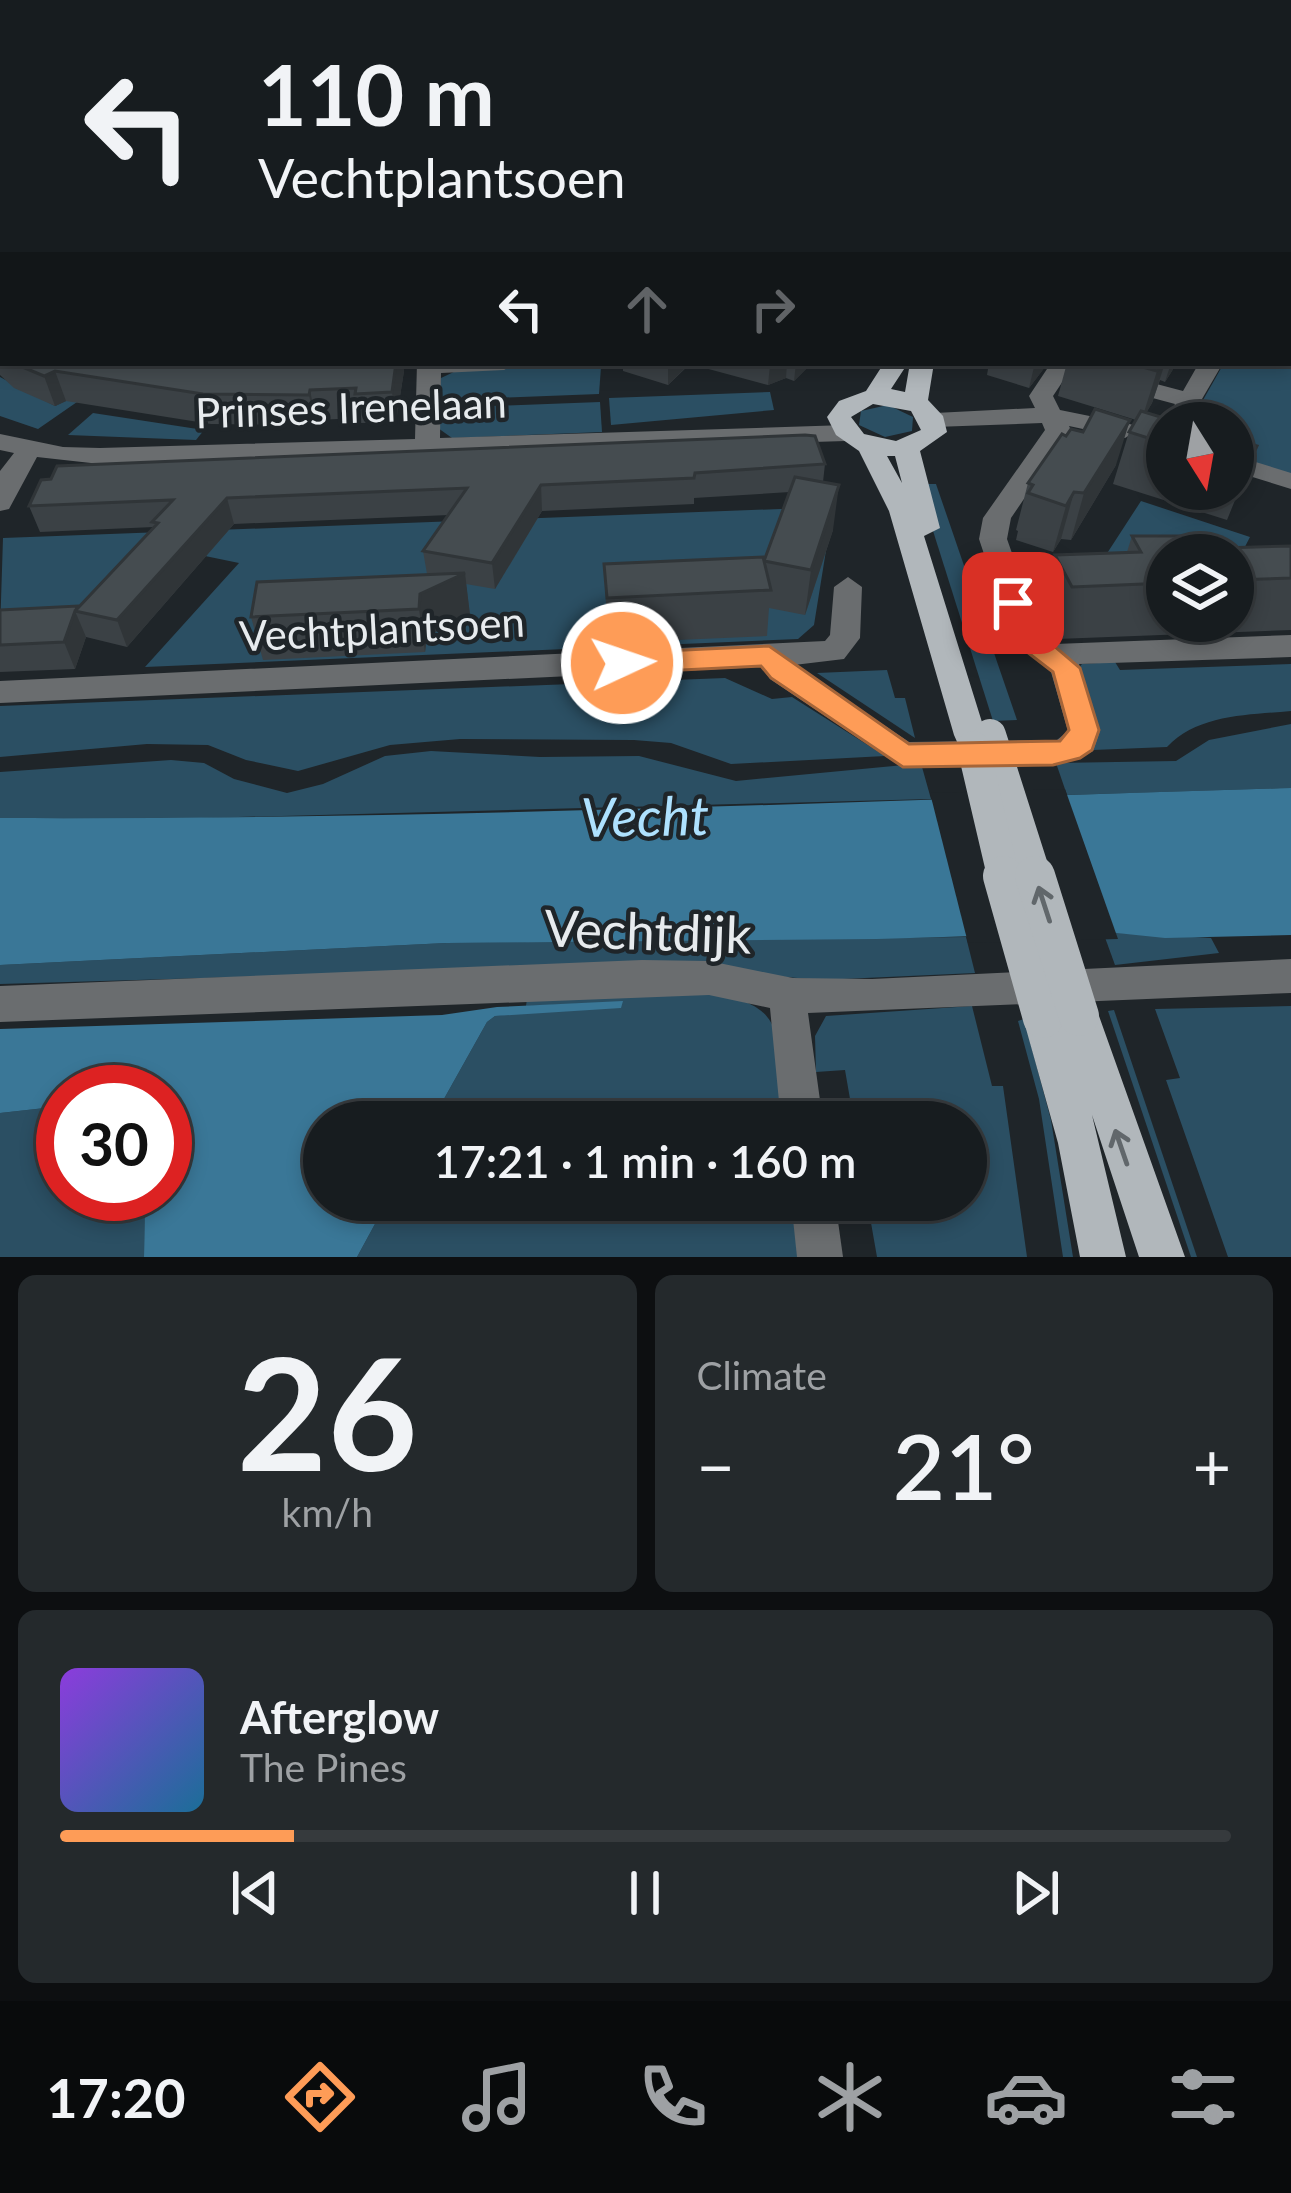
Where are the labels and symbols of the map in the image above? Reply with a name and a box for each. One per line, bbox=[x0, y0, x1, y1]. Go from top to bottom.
street label: Prinses Irenelaan bbox=[194, 377, 508, 437]
north arrow bbox=[1146, 402, 1254, 510]
pin bbox=[962, 552, 1064, 654]
street label: Vechtplantsoen bbox=[238, 596, 526, 660]
position arrow bbox=[559, 600, 685, 726]
water label: Vecht bbox=[580, 782, 710, 849]
one-way arrow bbox=[1032, 886, 1054, 924]
street label: Vechtdijk bbox=[543, 896, 753, 965]
speed limit sign: 30 bbox=[36, 1065, 192, 1221]
one-way arrow bbox=[1109, 1129, 1131, 1167]

